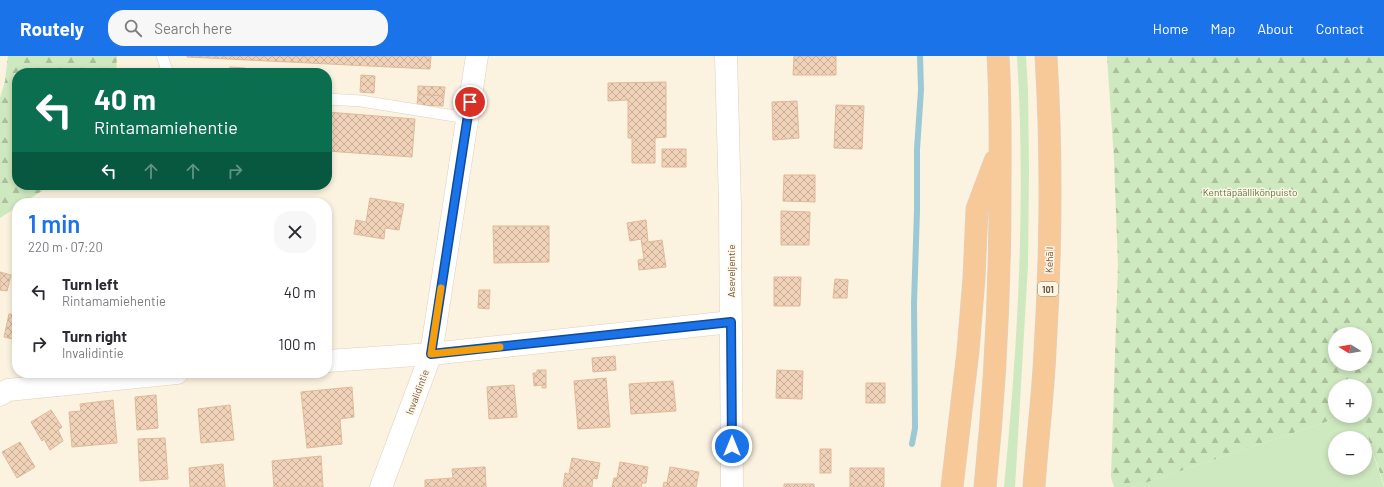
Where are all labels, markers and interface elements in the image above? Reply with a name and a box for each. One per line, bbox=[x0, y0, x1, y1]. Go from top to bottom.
search box bbox=[108, 10, 388, 46]
text: Routely bbox=[20, 17, 84, 40]
icon: search bbox=[122, 17, 144, 39]
text: Search here bbox=[154, 19, 232, 37]
text: Home bbox=[1153, 20, 1189, 37]
text: Map bbox=[1211, 20, 1235, 37]
text: About bbox=[1257, 20, 1294, 37]
text: Contact bbox=[1316, 20, 1364, 37]
text: 40 m bbox=[94, 82, 156, 116]
icon: left bbox=[28, 84, 80, 136]
pin bbox=[453, 85, 487, 119]
icon: arrive bbox=[459, 91, 481, 113]
text: Rintamamiehentie bbox=[94, 116, 238, 138]
icon: left bbox=[98, 160, 120, 182]
icon: ahead bbox=[140, 160, 162, 182]
icon: ahead bbox=[182, 160, 204, 182]
icon: right bbox=[224, 160, 246, 182]
park label: Kenttäpäällikönpuisto bbox=[1203, 186, 1297, 198]
text: 1 min bbox=[28, 209, 80, 238]
button: close bbox=[274, 211, 316, 253]
text: 220 m · 07:20 bbox=[28, 239, 103, 255]
street label: Aseveljentie bbox=[725, 245, 737, 297]
street label: Kehä I bbox=[1043, 247, 1055, 273]
text: Turn left bbox=[62, 275, 118, 293]
icon: left bbox=[28, 281, 50, 303]
road number: 101 bbox=[1038, 282, 1058, 296]
text: 40 m bbox=[284, 283, 316, 301]
text: Rintamamiehentie bbox=[62, 293, 166, 309]
text: Turn right bbox=[62, 327, 127, 345]
north arrow bbox=[1328, 327, 1372, 371]
map controls bbox=[1328, 327, 1372, 475]
icon: right bbox=[28, 333, 50, 355]
text: 100 m bbox=[278, 335, 316, 353]
text: Invalidintie bbox=[62, 345, 124, 361]
street label: Invalidintie bbox=[403, 368, 431, 416]
button: + bbox=[1328, 379, 1372, 423]
position arrow bbox=[711, 425, 753, 467]
button: − bbox=[1328, 431, 1372, 475]

